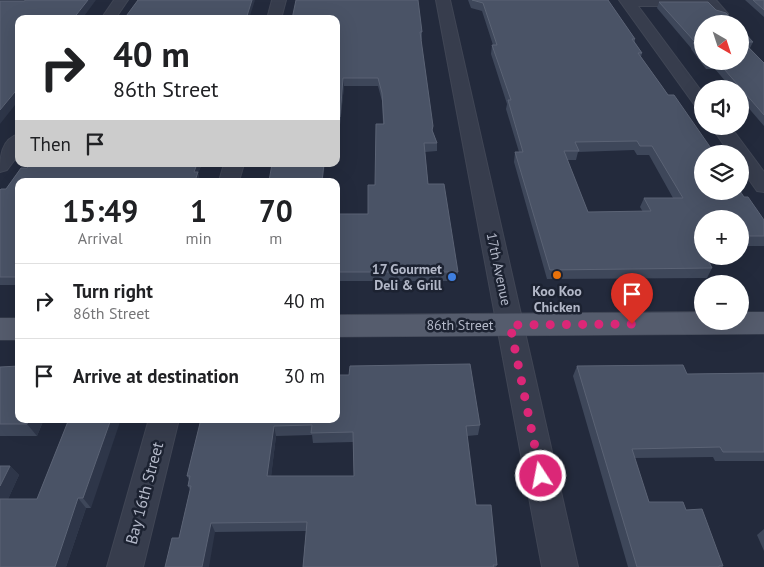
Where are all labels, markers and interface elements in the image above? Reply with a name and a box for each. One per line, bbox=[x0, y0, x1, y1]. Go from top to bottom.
north arrow bbox=[694, 15, 749, 70]
map controls bbox=[694, 15, 749, 330]
text: 40 m bbox=[113, 31, 190, 77]
icon: right bbox=[30, 35, 95, 100]
text: 86th Street bbox=[113, 75, 219, 103]
button: sound bbox=[694, 80, 749, 135]
icon: arrive bbox=[81, 130, 109, 158]
text: Then bbox=[30, 132, 71, 156]
button: layers bbox=[694, 145, 749, 200]
text: 15:49 bbox=[62, 191, 138, 230]
text: 1 bbox=[190, 191, 207, 230]
text: 70 bbox=[259, 191, 293, 230]
button: + bbox=[694, 210, 749, 265]
text: Arrival bbox=[78, 228, 123, 248]
text: min bbox=[186, 228, 212, 248]
text: m bbox=[269, 228, 282, 248]
street label: 17th Avenue bbox=[482, 231, 516, 307]
place label: 17 Gourmet Deli & Grill bbox=[372, 260, 443, 294]
marker: Koo Koo Chicken bbox=[551, 269, 563, 281]
marker: 17 Gourmet Deli & Grill bbox=[446, 271, 458, 283]
pin bbox=[611, 273, 653, 324]
button: − bbox=[694, 275, 749, 330]
text: Turn right bbox=[73, 279, 153, 303]
icon: arrive bbox=[618, 280, 646, 308]
place label: Koo Koo Chicken bbox=[532, 282, 582, 316]
icon: right bbox=[30, 287, 58, 315]
text: 40 m bbox=[284, 289, 325, 313]
text: 86th Street bbox=[73, 303, 150, 323]
street label: 86th Street bbox=[426, 316, 494, 334]
icon: arrive bbox=[30, 362, 58, 390]
text: Arrive at destination bbox=[73, 364, 239, 388]
text: 30 m bbox=[284, 364, 325, 388]
street label: Bay 16th Street bbox=[121, 439, 167, 546]
position arrow bbox=[514, 449, 566, 501]

